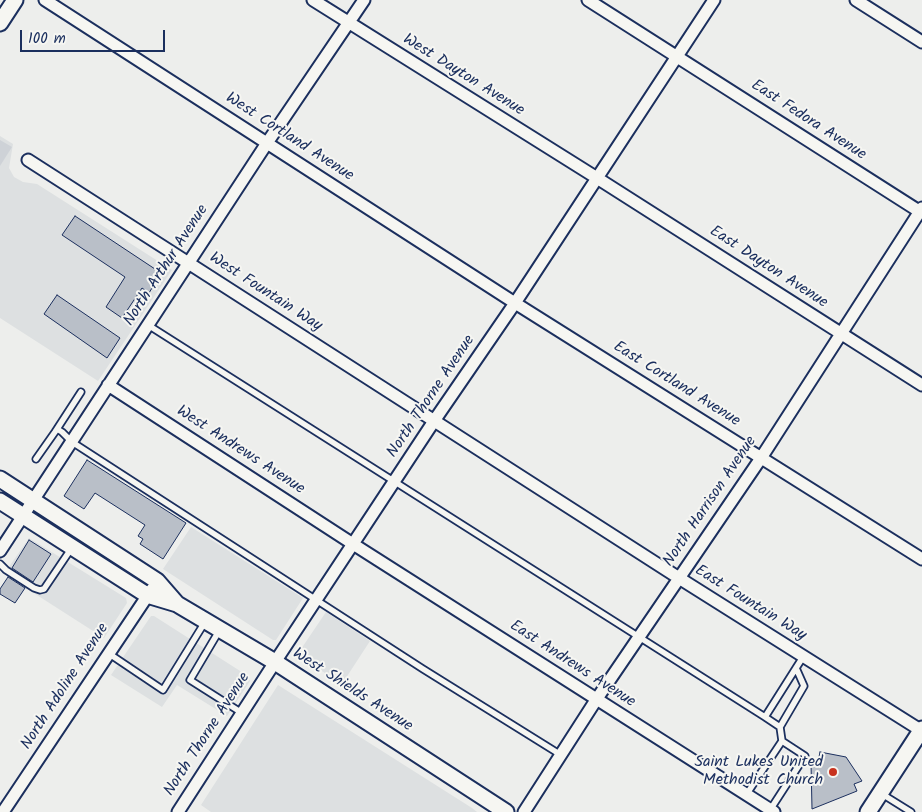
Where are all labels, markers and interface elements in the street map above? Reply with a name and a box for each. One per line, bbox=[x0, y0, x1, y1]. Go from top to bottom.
scale bar bbox=[22, 20, 168, 52]
text: 100 m bbox=[28, 27, 66, 51]
street label: West Dayton Avenue bbox=[399, 31, 527, 121]
street label: East Fedora Avenue bbox=[747, 77, 869, 165]
street label: West Cortland Avenue bbox=[221, 89, 357, 187]
street label: North Arthur Avenue bbox=[121, 202, 213, 330]
street label: East Dayton Avenue bbox=[705, 223, 831, 313]
street label: West Fountain Way bbox=[205, 249, 325, 337]
street label: North Thorne Avenue bbox=[384, 332, 480, 462]
street label: East Cortland Avenue bbox=[609, 338, 743, 432]
street label: West Andrews Avenue bbox=[172, 402, 308, 500]
street label: North Harrison Avenue bbox=[660, 433, 762, 571]
street label: East Fountain Way bbox=[691, 562, 809, 646]
street label: East Andrews Avenue bbox=[505, 617, 639, 713]
street label: North Adoline Avenue bbox=[18, 620, 114, 754]
street label: West Shields Avenue bbox=[288, 645, 416, 737]
street label: North Thorne Avenue bbox=[161, 670, 255, 800]
place label: Saint Lukes United Methodist Church bbox=[694, 753, 823, 791]
marker: Saint Lukes United Methodist Church bbox=[827, 766, 839, 778]

